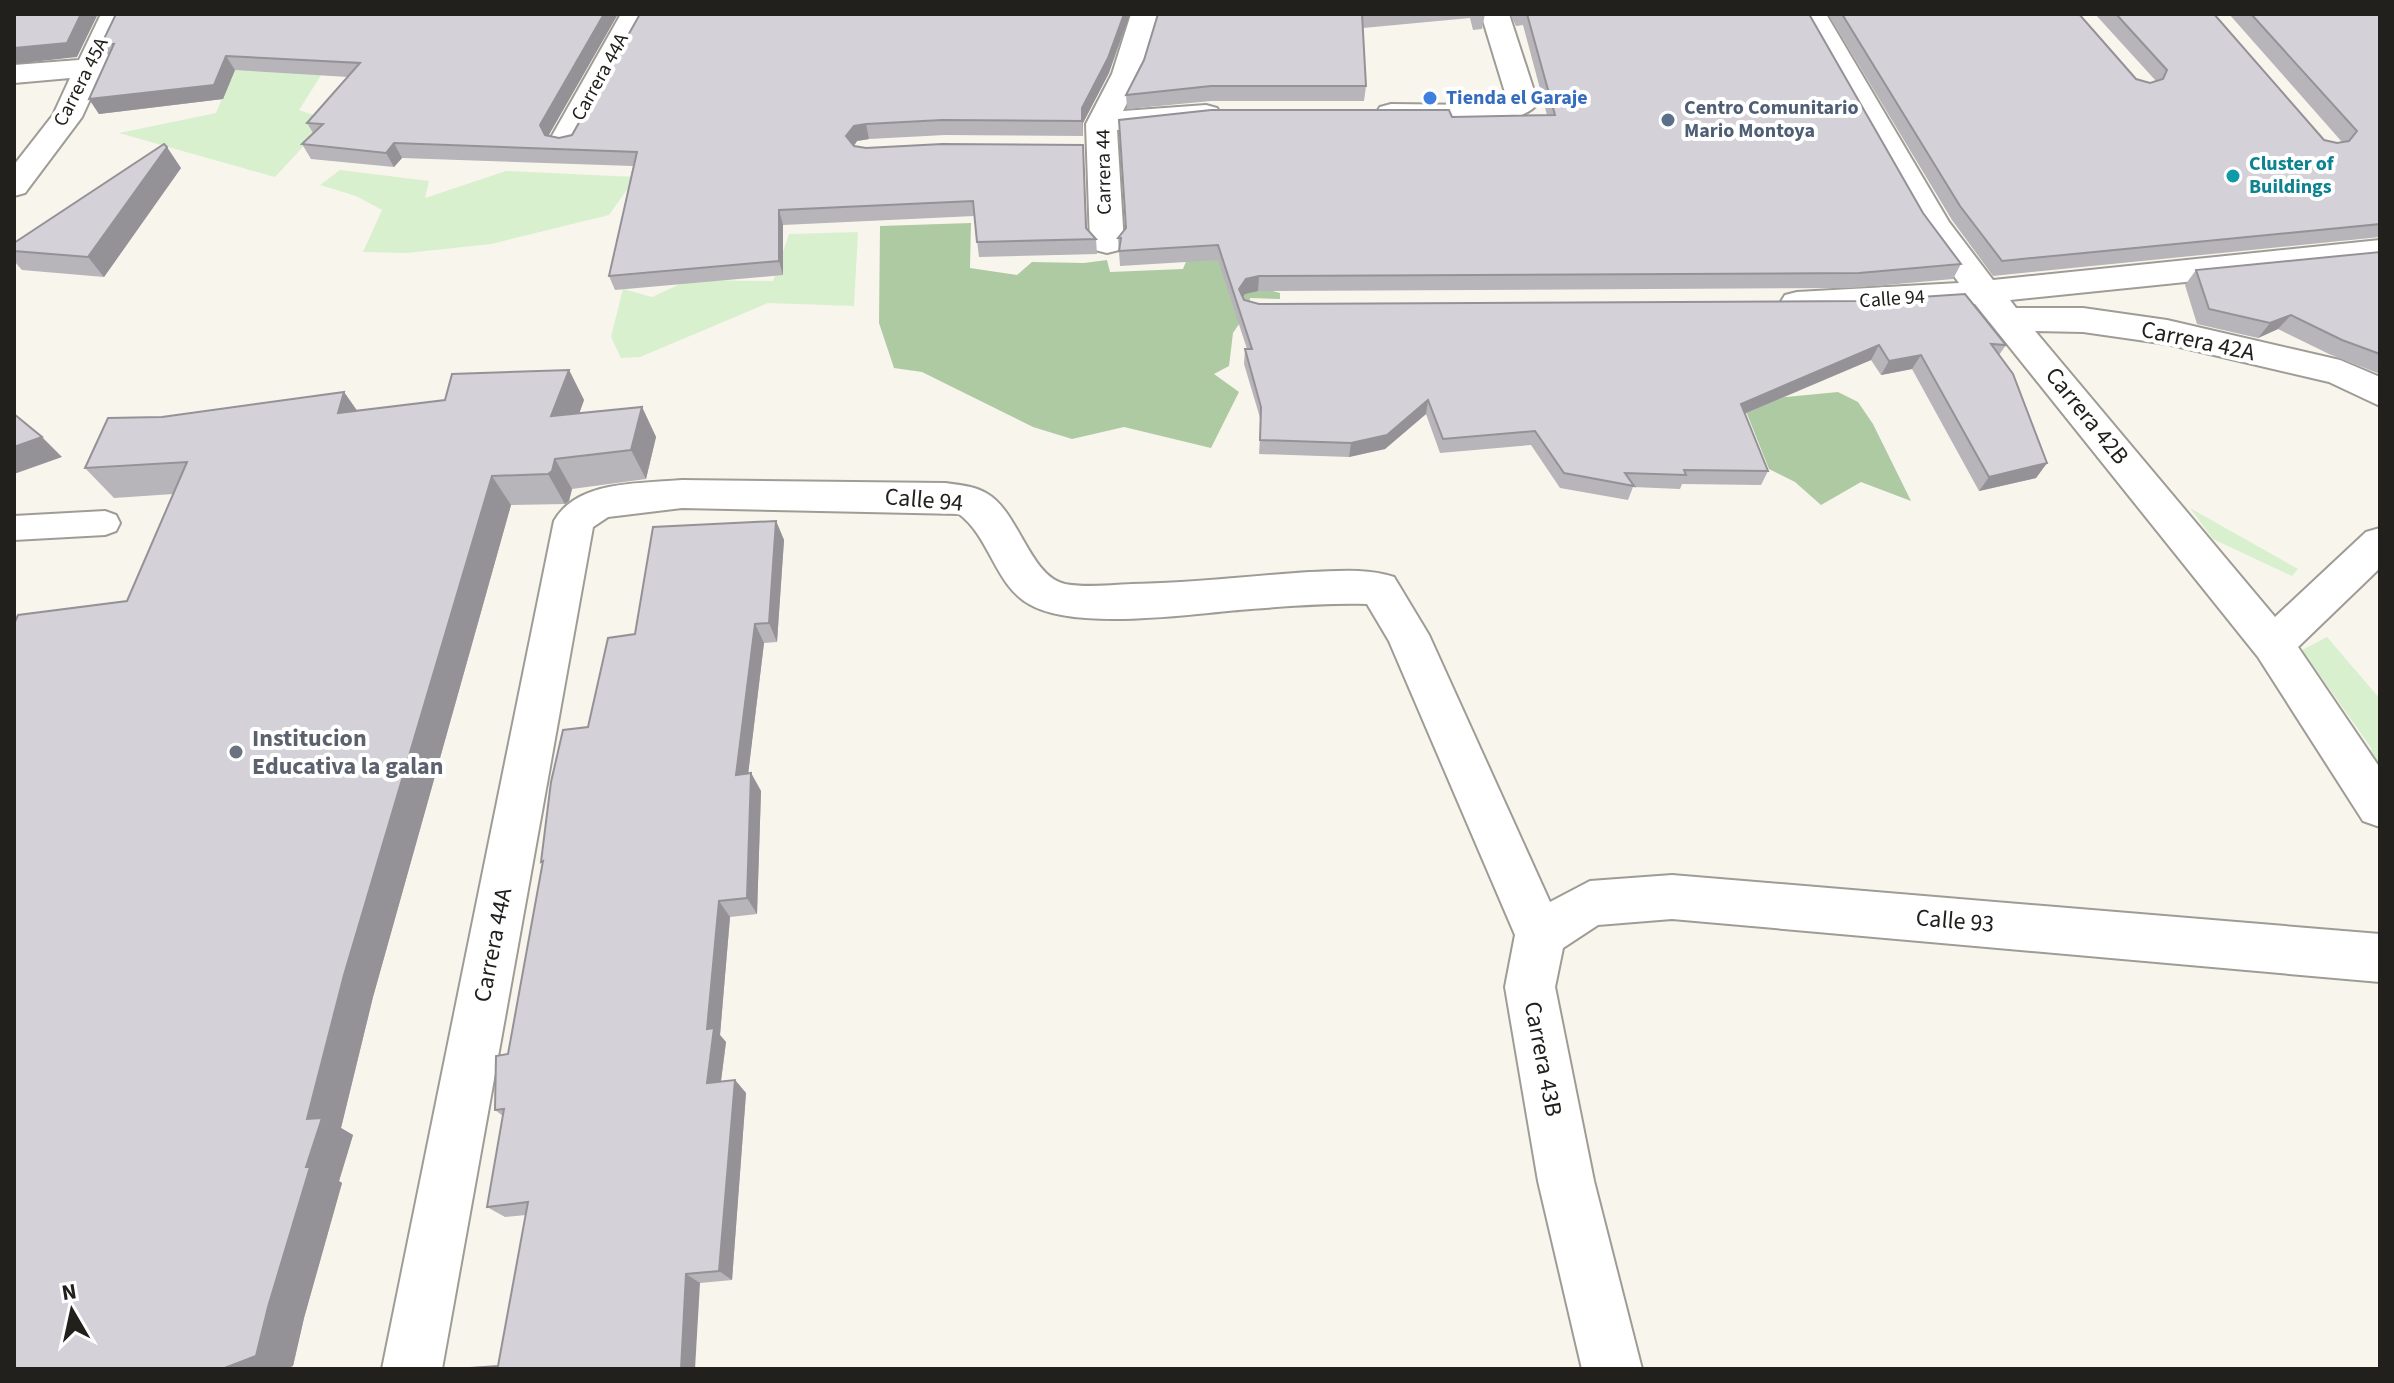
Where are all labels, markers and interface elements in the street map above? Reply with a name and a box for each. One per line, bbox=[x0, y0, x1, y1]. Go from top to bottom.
street label: Carrera 44A bbox=[564, 28, 636, 126]
street label: Carrera 45A bbox=[47, 33, 115, 131]
place label: Tienda el Garaje bbox=[1446, 84, 1588, 112]
marker: Tienda el Garaje bbox=[1421, 89, 1439, 107]
place label: Centro Comunitario Mario Montoya bbox=[1684, 94, 1859, 145]
marker: Centro Comunitario Mario Montoya bbox=[1659, 111, 1677, 129]
street label: Carrera 44 bbox=[1089, 129, 1119, 215]
place label: Cluster of Buildings bbox=[2249, 150, 2335, 201]
marker: Cluster of Buildings bbox=[2224, 167, 2242, 185]
street label: Calle 94 bbox=[1858, 283, 1926, 315]
street label: Carrera 42A bbox=[2138, 312, 2258, 370]
street label: Carrera 42B bbox=[2037, 360, 2137, 472]
street label: Calle 94 bbox=[883, 479, 965, 521]
place label: Institucion Educativa la galan bbox=[252, 721, 443, 784]
marker: Institucion Educativa la galan bbox=[227, 743, 245, 761]
street label: Carrera 44A bbox=[465, 885, 521, 1005]
street label: Calle 93 bbox=[1914, 900, 1996, 942]
street label: Carrera 43B bbox=[1515, 998, 1571, 1120]
north arrow bbox=[32, 1271, 112, 1351]
text: N bbox=[59, 1275, 79, 1309]

